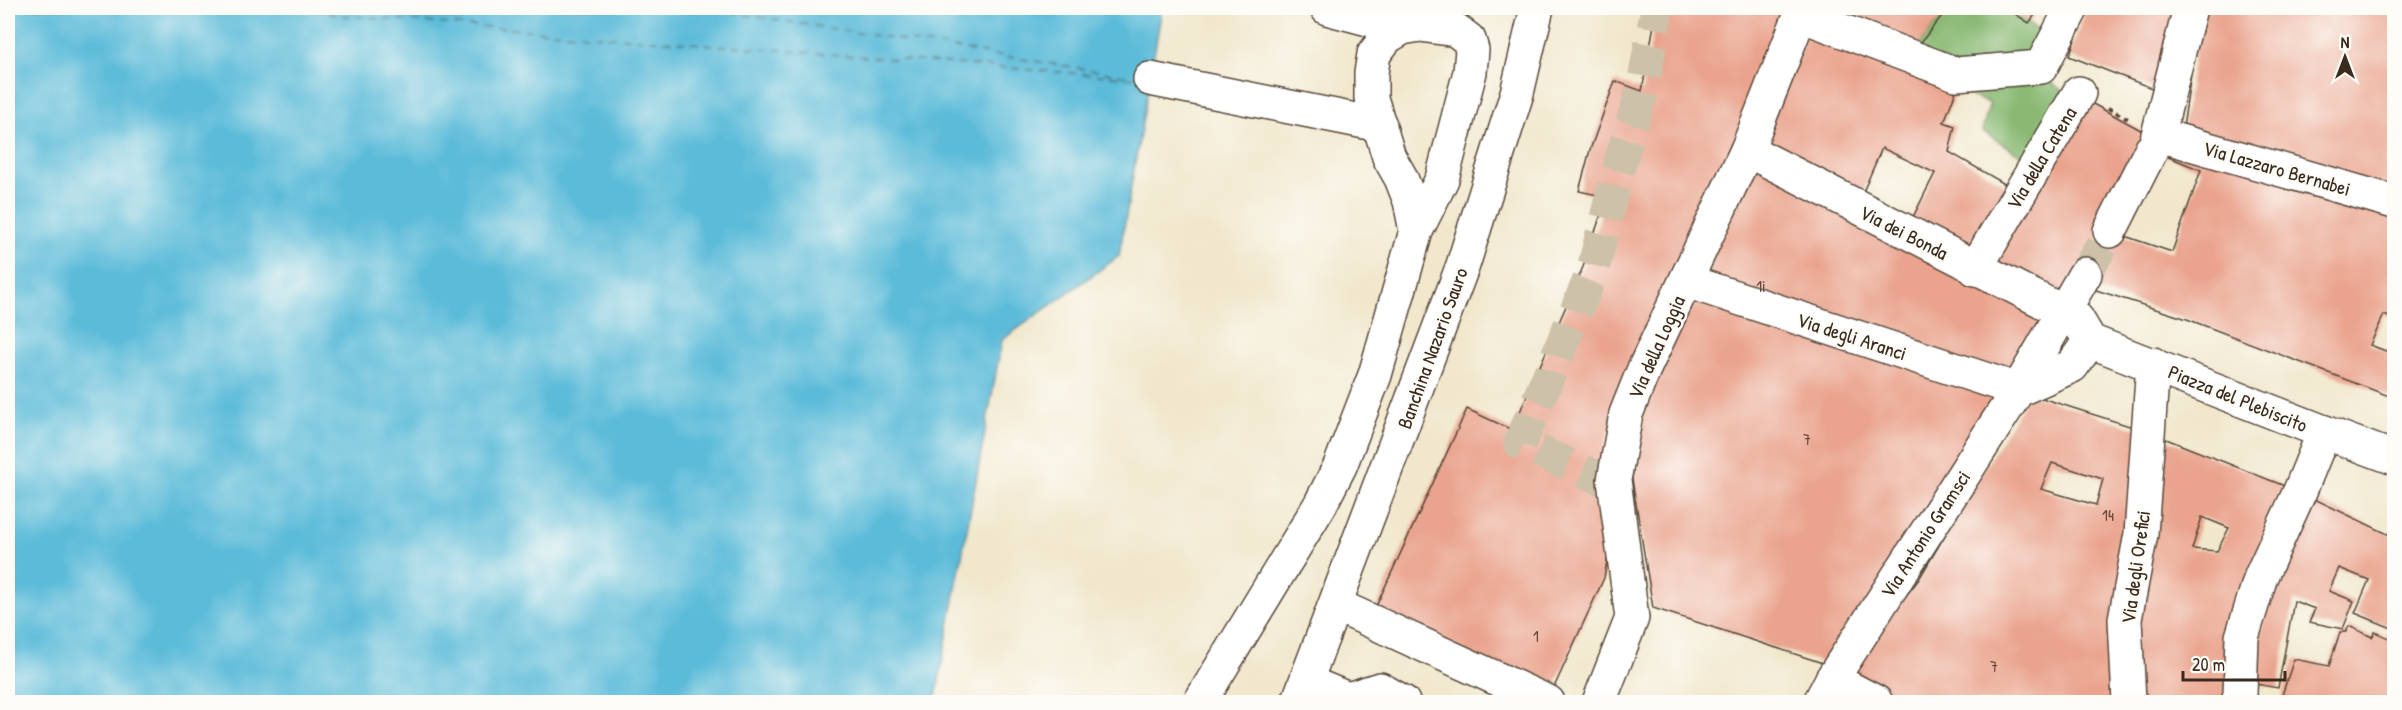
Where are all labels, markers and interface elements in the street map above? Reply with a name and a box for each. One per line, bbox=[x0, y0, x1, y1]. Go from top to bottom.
north arrow bbox=[2315, 27, 2375, 87]
text: N bbox=[2341, 31, 2350, 53]
street label: Via della Catena bbox=[2000, 101, 2082, 214]
street label: Via Lazzaro Bernabei bbox=[2200, 134, 2354, 202]
street label: Via dei Bonda bbox=[1855, 198, 1953, 266]
street label: Banchina Nazario Sauro bbox=[1390, 264, 1474, 432]
house number: 1i bbox=[1756, 275, 1766, 297]
street label: Via della Loggia bbox=[1621, 291, 1691, 403]
street label: Via degli Aranci bbox=[1794, 306, 1910, 366]
street label: Piazza del Plebiscito bbox=[2164, 358, 2312, 438]
house number: 7 bbox=[1803, 428, 1811, 450]
street label: Via Antonio Gramsci bbox=[1874, 465, 1976, 603]
house number: 14 bbox=[2102, 504, 2114, 526]
street label: Via degli Orefici bbox=[2114, 509, 2156, 625]
house number: 1 bbox=[1533, 625, 1539, 647]
scale bar bbox=[2183, 644, 2285, 682]
text: 20 m bbox=[2192, 652, 2225, 677]
house number: 7 bbox=[1990, 655, 1998, 677]

